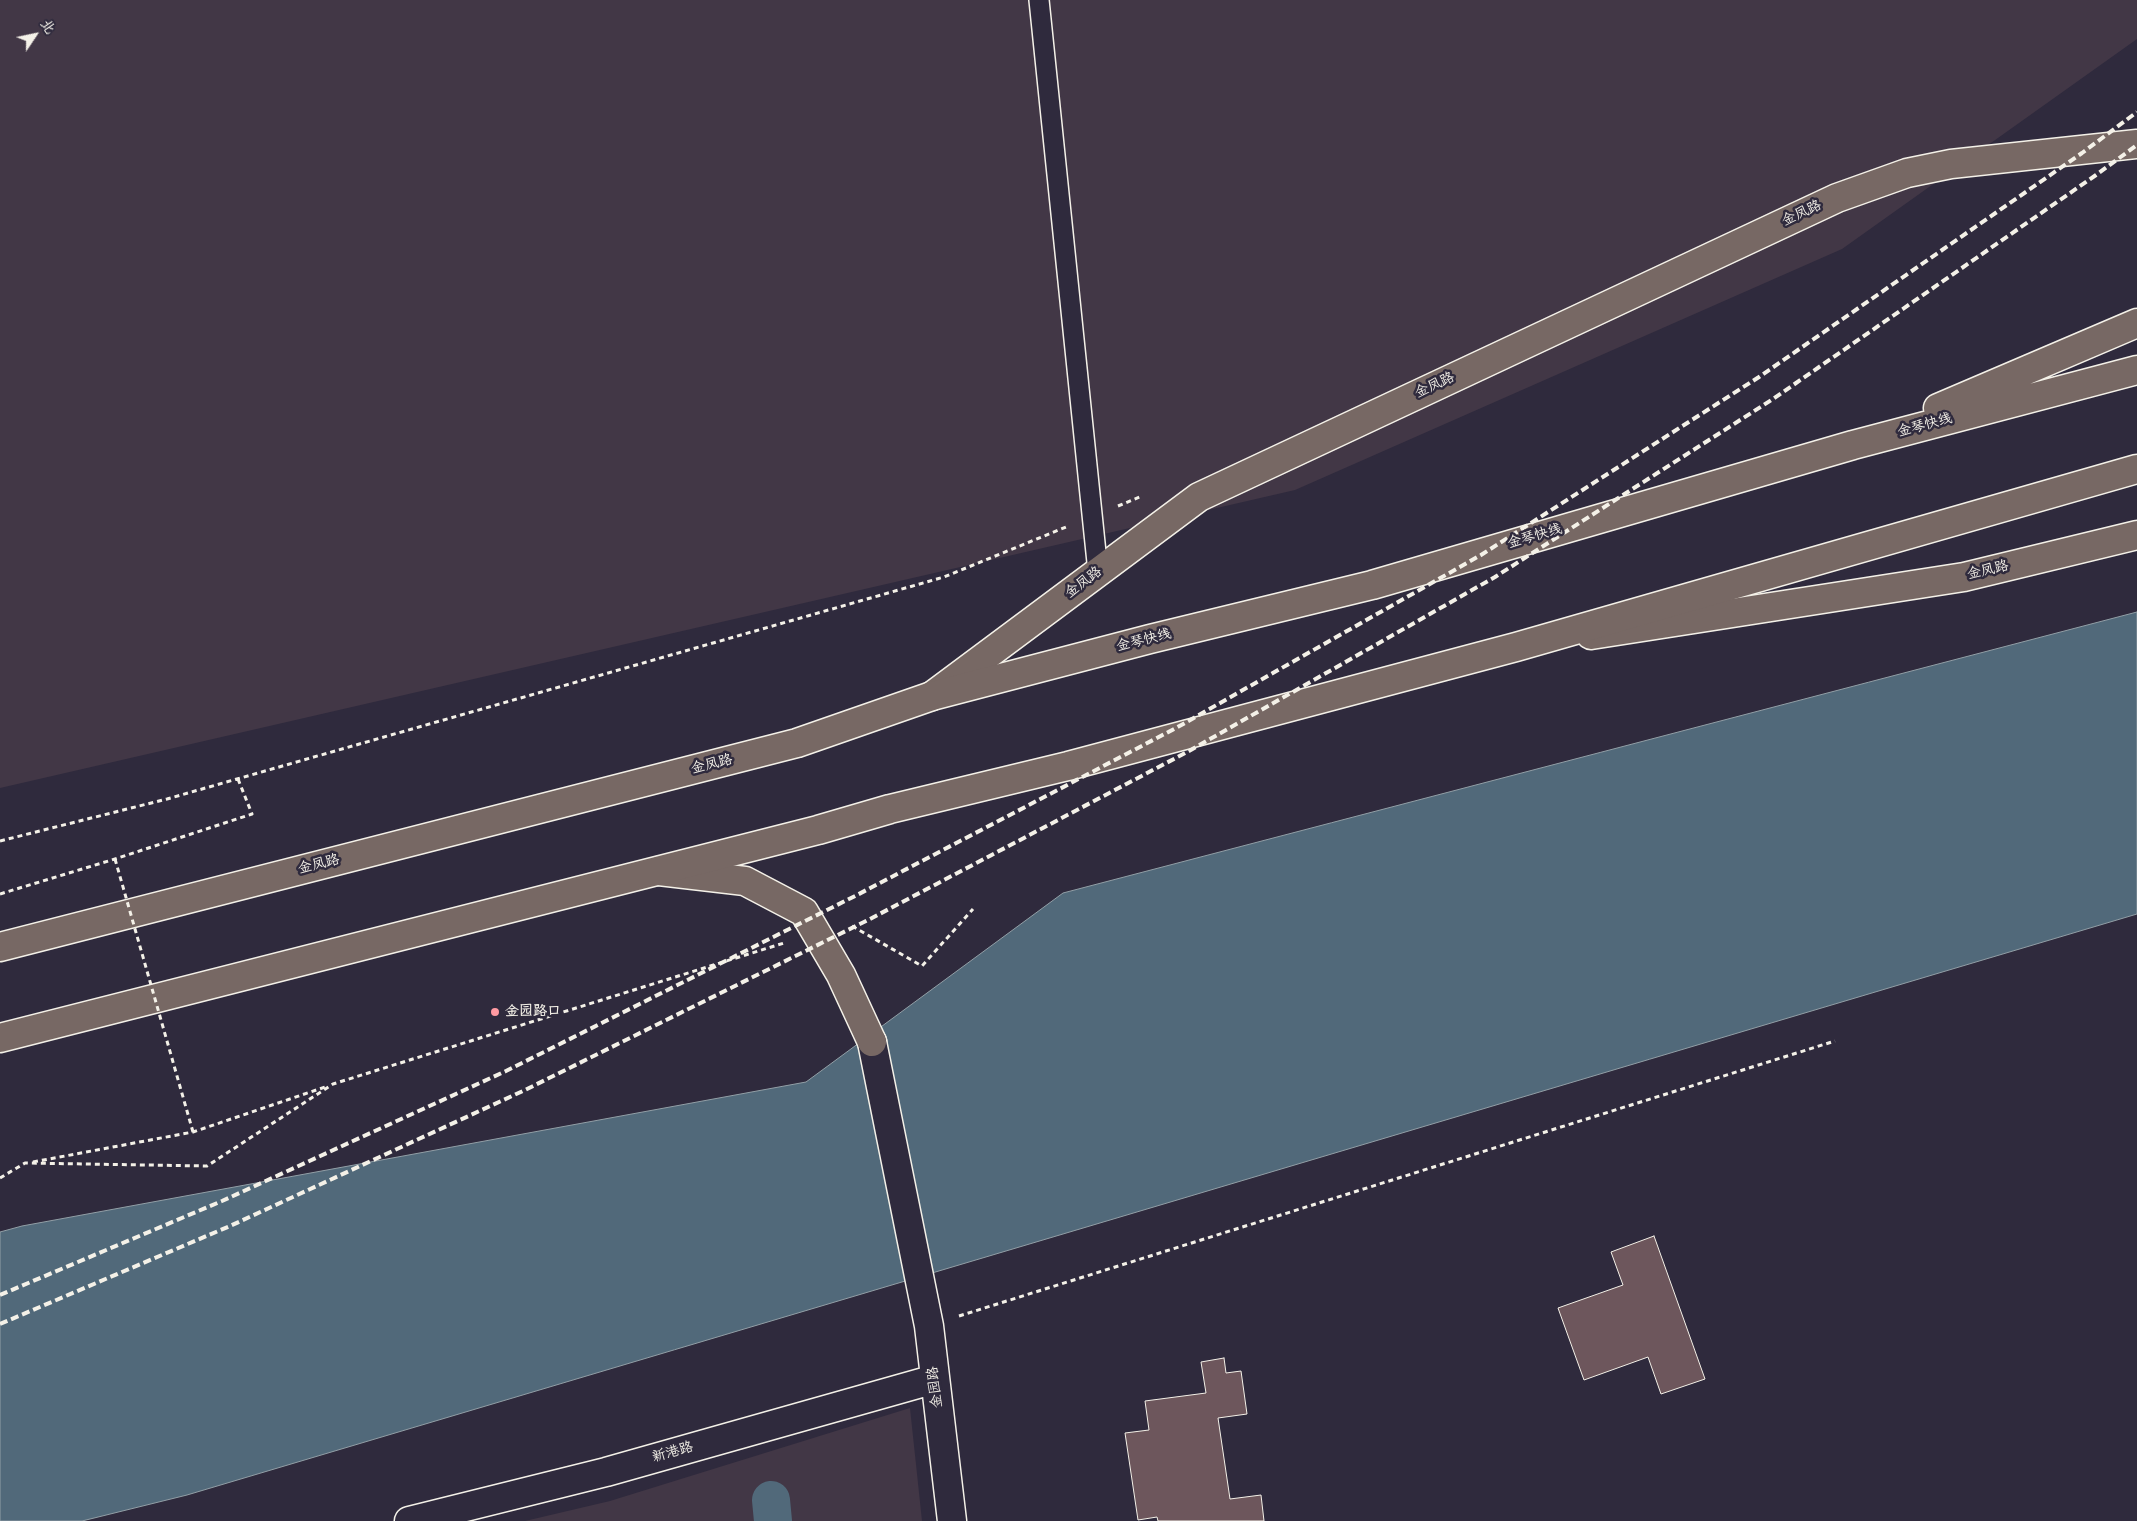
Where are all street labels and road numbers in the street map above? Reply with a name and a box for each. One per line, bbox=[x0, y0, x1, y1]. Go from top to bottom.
street label: 金凤路 bbox=[1779, 198, 1825, 230]
street label: 金凤路 bbox=[1412, 370, 1458, 402]
street label: 金琴快线 bbox=[1896, 411, 1954, 441]
street label: 金琴快线 bbox=[1506, 521, 1564, 553]
street label: 金凤路 bbox=[1966, 558, 2010, 584]
street label: 金凤路 bbox=[1062, 564, 1106, 602]
street label: 金琴快线 bbox=[1115, 626, 1173, 656]
street label: 金凤路 bbox=[690, 752, 734, 778]
street label: 金凤路 bbox=[297, 852, 341, 878]
street label: 金园路 bbox=[925, 1365, 947, 1409]
street label: 新港路 bbox=[650, 1439, 696, 1467]

